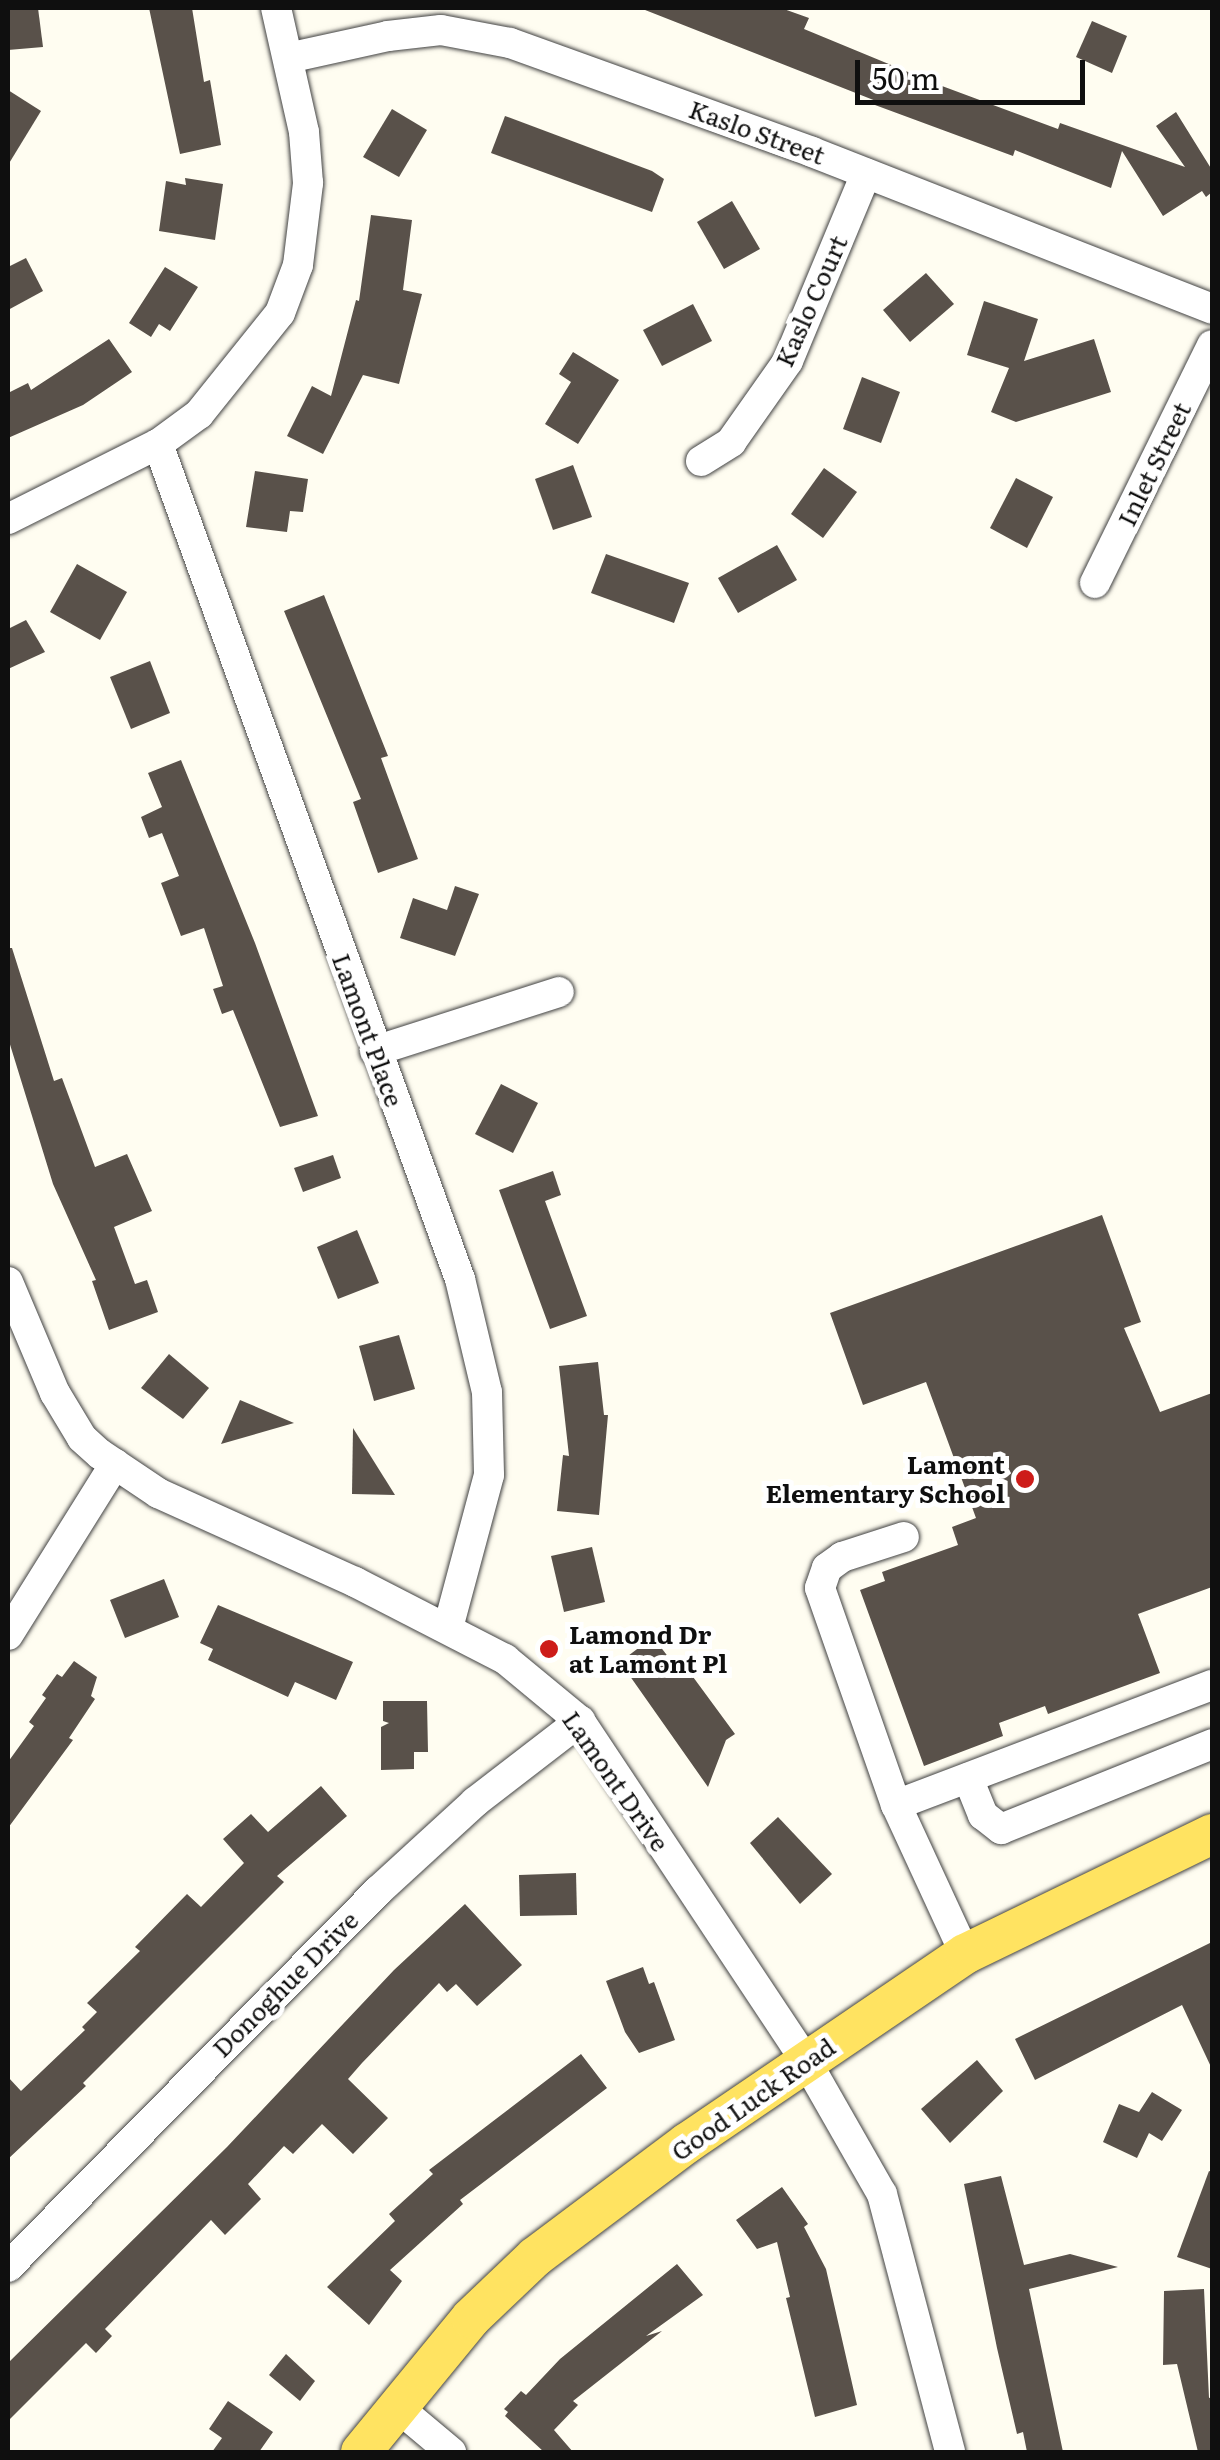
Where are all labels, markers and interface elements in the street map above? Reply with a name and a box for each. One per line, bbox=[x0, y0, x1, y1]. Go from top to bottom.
scale bar bbox=[860, 40, 1090, 102]
text: 50 m bbox=[872, 55, 940, 99]
street label: Kaslo Street bbox=[685, 94, 829, 170]
street label: Kaslo Court bbox=[769, 231, 853, 371]
street label: Inlet Street bbox=[1111, 397, 1197, 531]
street label: Lamont Place bbox=[326, 949, 410, 1111]
place label: Lamont Elementary School bbox=[765, 1450, 1005, 1509]
marker: Lamont Elementary School bbox=[1014, 1468, 1036, 1490]
place label: Lamond Dr at Lamont Pl bbox=[569, 1620, 727, 1679]
marker: Lamond Dr at Lamont Pl bbox=[538, 1638, 560, 1660]
street label: Lamont Drive bbox=[557, 1705, 675, 1857]
street label: Donoghue Drive bbox=[206, 1905, 364, 2063]
street label: Good Luck Road bbox=[665, 2031, 841, 2167]

